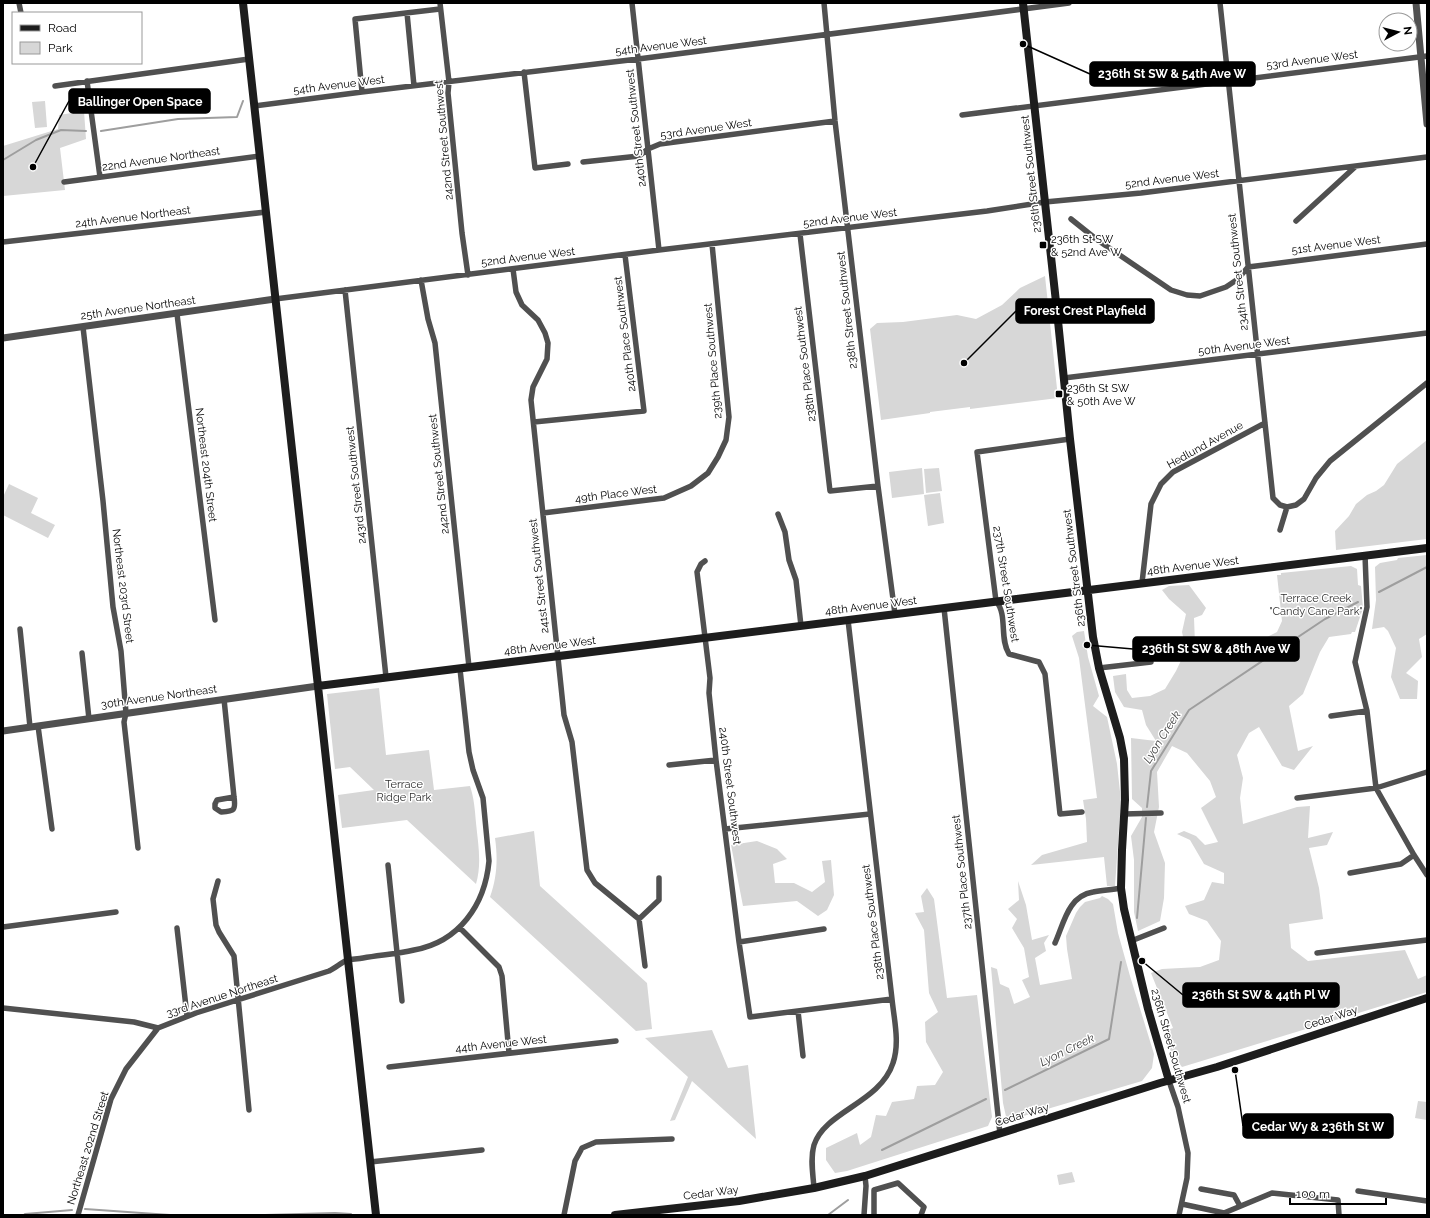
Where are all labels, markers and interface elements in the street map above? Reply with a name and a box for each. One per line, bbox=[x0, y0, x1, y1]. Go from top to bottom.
legend bbox=[12, 12, 142, 64]
north arrow bbox=[1378, 12, 1418, 52]
text: Road bbox=[48, 21, 77, 35]
text: N bbox=[1400, 26, 1414, 36]
street label: 54th Avenue West bbox=[615, 34, 708, 58]
text: Park bbox=[48, 41, 73, 55]
street label: 53rd Avenue West bbox=[1265, 48, 1359, 72]
callout: 236th St SW & 54th Ave W bbox=[1090, 62, 1255, 86]
text: 236th St SW & 54th Ave W bbox=[1098, 67, 1246, 81]
street label: 240th Street Southwest bbox=[623, 68, 649, 188]
street label: 54th Avenue West bbox=[293, 73, 386, 97]
street label: 242nd Street Southwest bbox=[432, 79, 456, 201]
callout: Ballinger Open Space bbox=[69, 89, 210, 113]
text: Ballinger Open Space bbox=[78, 95, 202, 109]
street label: 236th Street Southwest bbox=[1018, 114, 1044, 234]
street label: 53rd Avenue West bbox=[659, 116, 753, 142]
street label: 22nd Avenue Northeast bbox=[101, 144, 221, 174]
street label: 52nd Avenue West bbox=[1124, 167, 1220, 191]
street label: 24th Avenue Northeast bbox=[75, 203, 192, 231]
street label: 52nd Avenue West bbox=[802, 206, 898, 230]
street label: 234th Street Southwest bbox=[1225, 212, 1251, 331]
place label: 236th St SW & 52nd Ave W bbox=[1051, 233, 1122, 259]
street label: 51st Avenue West bbox=[1291, 233, 1381, 257]
marker: 236th St SW & 52nd Ave W bbox=[1038, 240, 1048, 250]
street label: 52nd Avenue West bbox=[480, 245, 576, 269]
street label: 238th Street Southwest bbox=[834, 250, 860, 369]
street label: 240th Place Southwest bbox=[611, 275, 639, 393]
street label: 25th Avenue Northeast bbox=[80, 293, 197, 323]
callout: Forest Crest Playfield bbox=[1016, 299, 1154, 323]
street label: 239th Place Southwest bbox=[701, 302, 725, 419]
text: Forest Crest Playfield bbox=[1024, 304, 1146, 318]
street label: 238th Place Southwest bbox=[791, 305, 819, 422]
street label: 50th Avenue West bbox=[1197, 334, 1291, 358]
place label: 236th St SW & 50th Ave W bbox=[1067, 382, 1136, 408]
marker: 236th St SW & 50th Ave W bbox=[1054, 389, 1064, 399]
street label: Northeast 204th Street bbox=[193, 407, 219, 523]
street label: 242nd Street Southwest bbox=[426, 413, 452, 535]
street label: Hedlund Avenue bbox=[1165, 418, 1246, 471]
street label: 243rd Street Southwest bbox=[343, 425, 369, 544]
street label: 49th Place West bbox=[574, 482, 658, 505]
street label: 236th Street Southwest bbox=[1060, 508, 1088, 628]
street label: 241st Street Southwest bbox=[526, 518, 551, 634]
street label: 237th Street Southwest bbox=[990, 525, 1022, 643]
street label: Northeast 203rd Street bbox=[110, 528, 137, 644]
street label: 48th Avenue West bbox=[1146, 554, 1240, 578]
park label: Terrace Creek "Candy Cane Park" bbox=[1269, 592, 1363, 618]
street label: 48th Avenue West bbox=[824, 594, 918, 618]
street label: 48th Avenue West bbox=[503, 634, 597, 658]
callout: 236th St SW & 48th Ave W bbox=[1133, 637, 1299, 661]
text: 236th St SW & 48th Ave W bbox=[1142, 642, 1291, 656]
street label: 30th Avenue Northeast bbox=[100, 682, 218, 712]
water label: Lyon Creek bbox=[1140, 708, 1184, 766]
street label: 240th Street Southwest bbox=[716, 726, 744, 846]
park label: Terrace Ridge Park bbox=[377, 778, 432, 804]
street label: 237th Place Southwest bbox=[949, 814, 974, 930]
street label: 238th Place Southwest bbox=[859, 863, 887, 980]
street label: 33rd Avenue Northeast bbox=[165, 972, 280, 1020]
callout: 236th St SW & 44th Pl W bbox=[1183, 983, 1339, 1007]
street label: 236th Street Southwest bbox=[1148, 987, 1194, 1105]
text: 236th St SW & 44th Pl W bbox=[1192, 988, 1331, 1002]
street label: Cedar Way bbox=[1303, 1003, 1359, 1033]
water label: Lyon Creek bbox=[1037, 1030, 1097, 1069]
street label: 44th Avenue West bbox=[455, 1033, 548, 1055]
street label: Northeast 202nd Street bbox=[65, 1089, 112, 1206]
street label: Cedar Way bbox=[994, 1101, 1051, 1129]
callout: Cedar Wy & 236th St W bbox=[1243, 1114, 1393, 1138]
text: Cedar Wy & 236th St W bbox=[1252, 1120, 1385, 1134]
scale bar bbox=[1290, 1180, 1386, 1206]
street label: Cedar Way bbox=[683, 1183, 739, 1203]
text: 100 m bbox=[1296, 1187, 1330, 1201]

